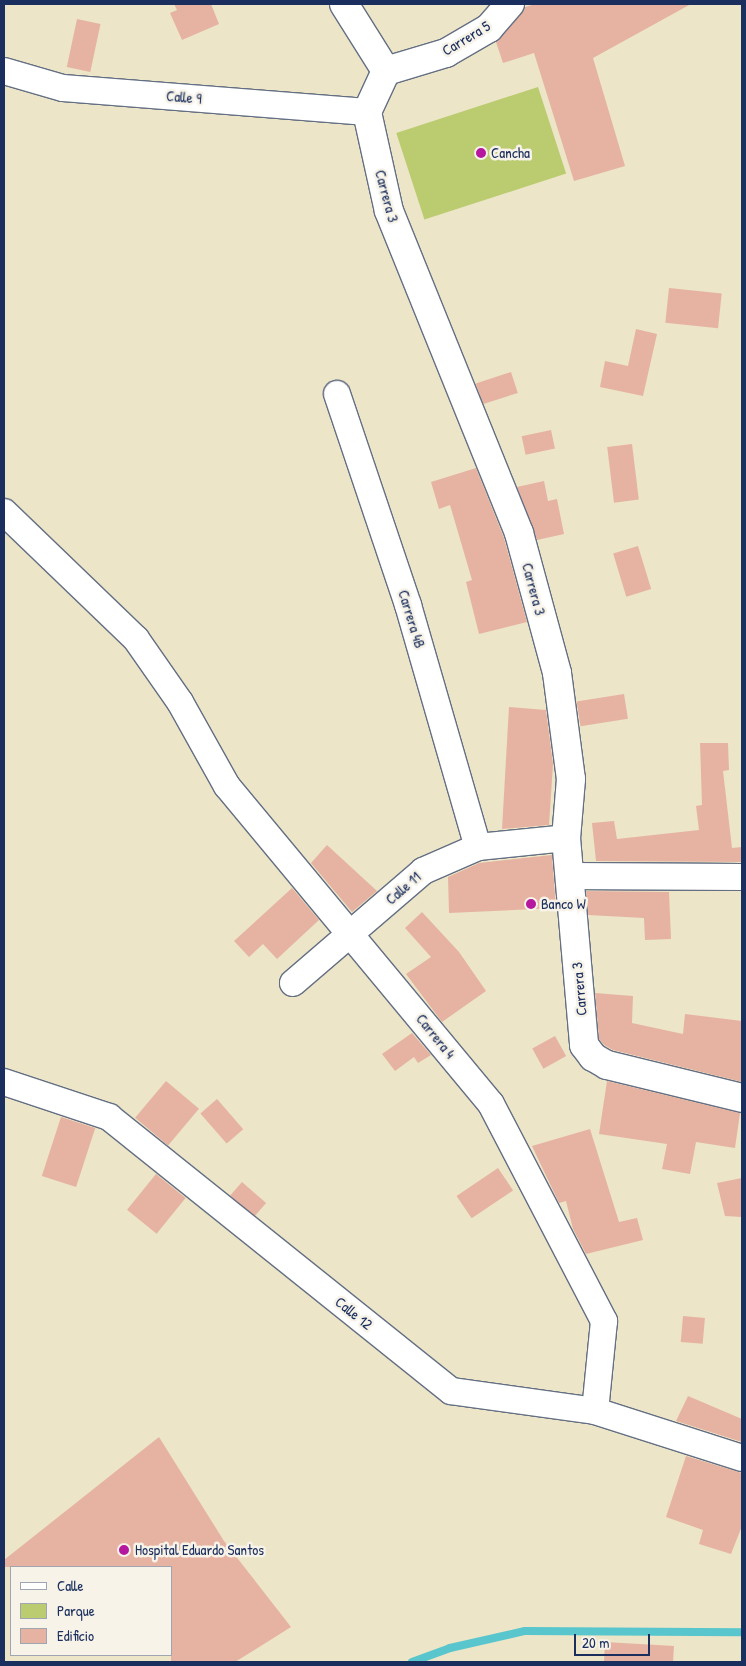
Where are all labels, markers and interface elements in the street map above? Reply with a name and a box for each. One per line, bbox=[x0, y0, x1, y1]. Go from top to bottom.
street label: Carrera 5 bbox=[439, 17, 493, 59]
street label: Calle 9 bbox=[166, 86, 202, 108]
place label: Cancha bbox=[491, 144, 530, 162]
marker: Cancha bbox=[475, 147, 487, 159]
street label: Carrera 3 bbox=[371, 168, 403, 224]
street label: Carrera 3 bbox=[518, 561, 550, 617]
street label: Carrera 4B bbox=[395, 588, 429, 650]
street label: Calle 11 bbox=[382, 868, 424, 908]
place label: Banco W bbox=[541, 895, 586, 913]
marker: Banco W bbox=[525, 898, 537, 910]
street label: Carrera 3 bbox=[568, 962, 590, 1016]
street label: Carrera 4 bbox=[413, 1010, 459, 1062]
street label: Calle 12 bbox=[332, 1293, 376, 1333]
place label: Hospital Eduardo Santos bbox=[135, 1541, 264, 1559]
marker: Hospital Eduardo Santos bbox=[117, 1543, 131, 1557]
legend bbox=[10, 1566, 172, 1656]
text: Calle bbox=[57, 1575, 84, 1596]
text: Parque bbox=[57, 1600, 95, 1621]
scale bar bbox=[576, 1624, 652, 1656]
text: Edificio bbox=[57, 1625, 94, 1646]
text: 20 m bbox=[582, 1632, 609, 1653]

